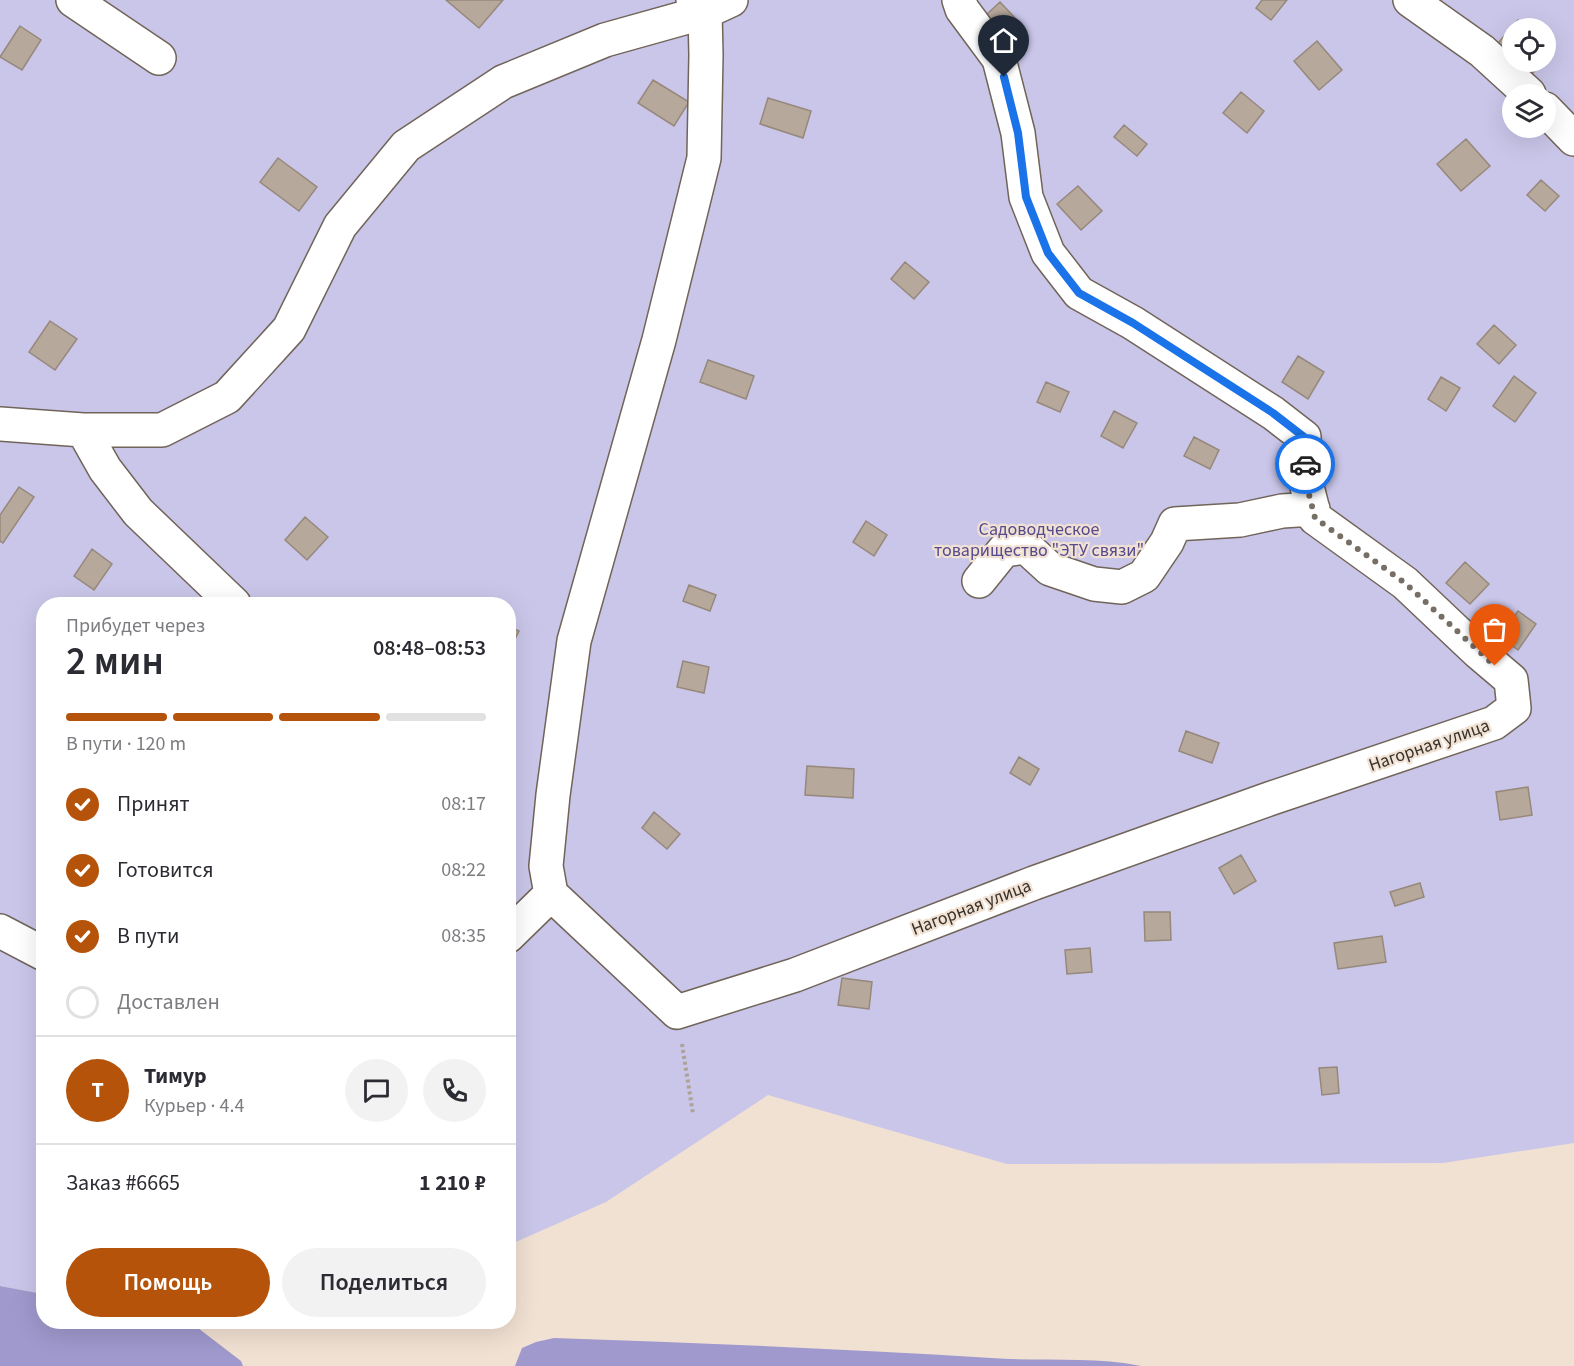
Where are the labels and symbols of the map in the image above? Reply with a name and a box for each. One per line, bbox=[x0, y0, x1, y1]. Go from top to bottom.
pin bbox=[978, 15, 1029, 77]
courier bbox=[1275, 434, 1335, 494]
park label: Садоводческое товарищество "ЭТУ связи" bbox=[934, 517, 1144, 563]
pin bbox=[1469, 604, 1520, 666]
street label: Нагорная улица bbox=[1365, 713, 1493, 778]
street label: Нагорная улица bbox=[908, 873, 1035, 942]

